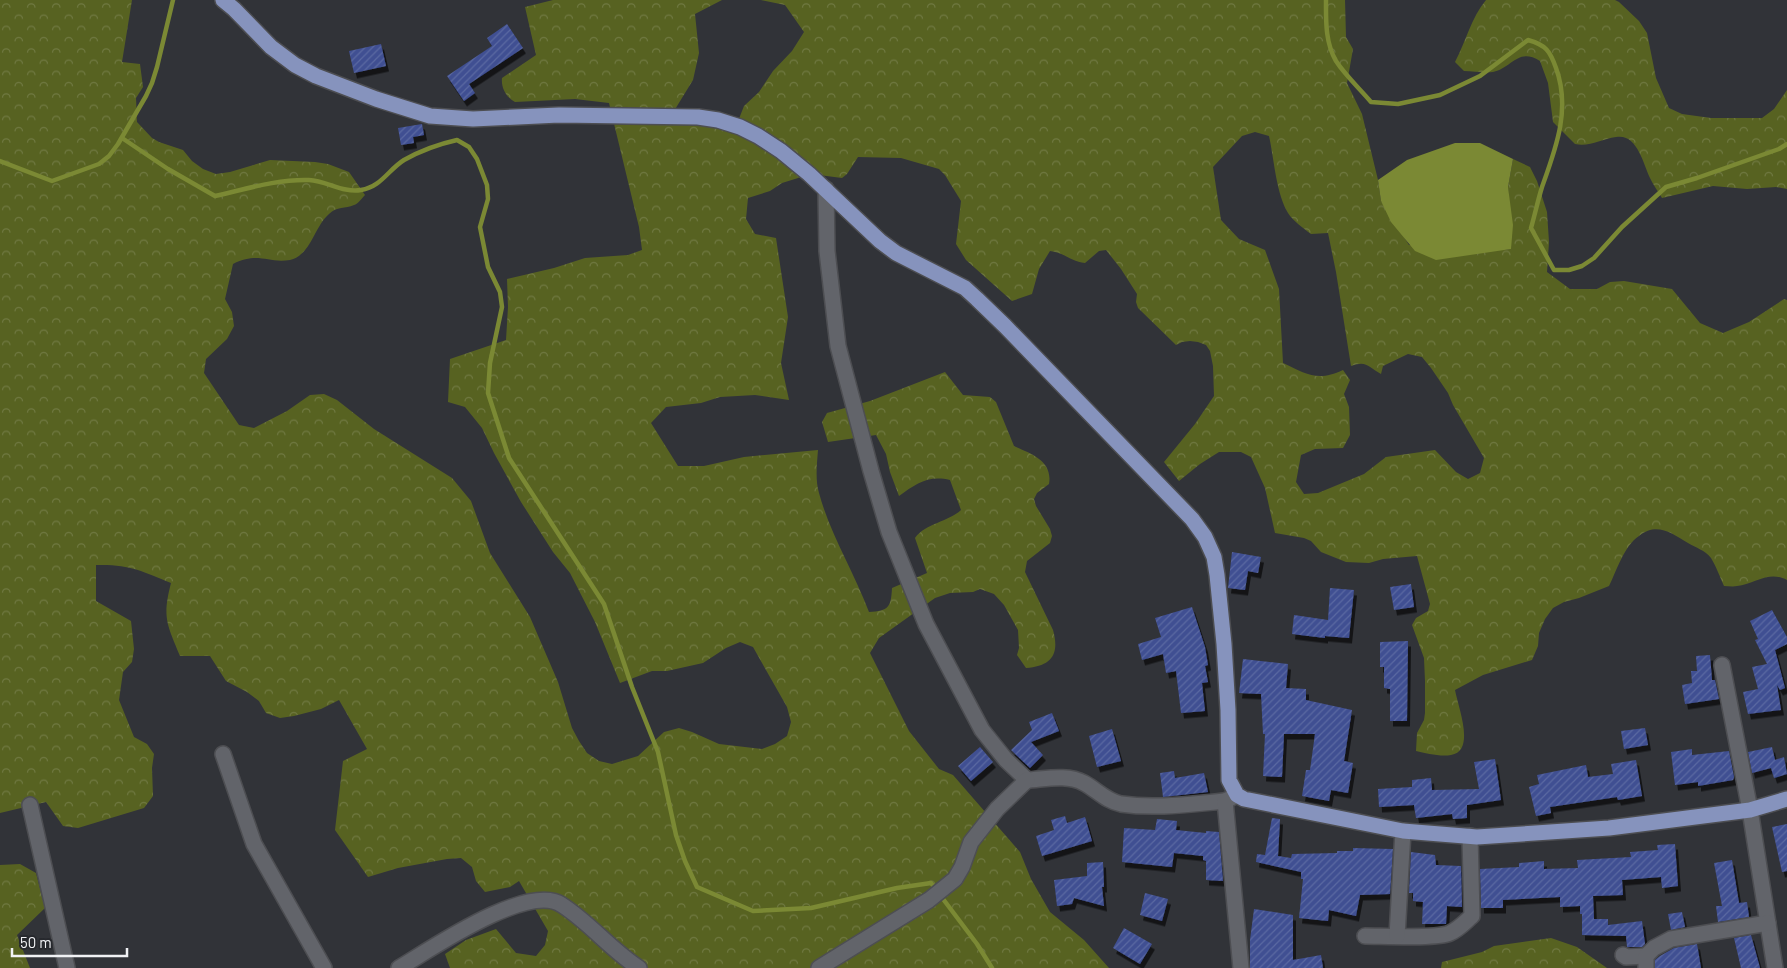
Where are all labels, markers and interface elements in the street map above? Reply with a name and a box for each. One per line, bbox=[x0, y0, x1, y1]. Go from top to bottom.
scale bar bbox=[12, 926, 128, 958]
text: 50 m bbox=[20, 933, 52, 951]

